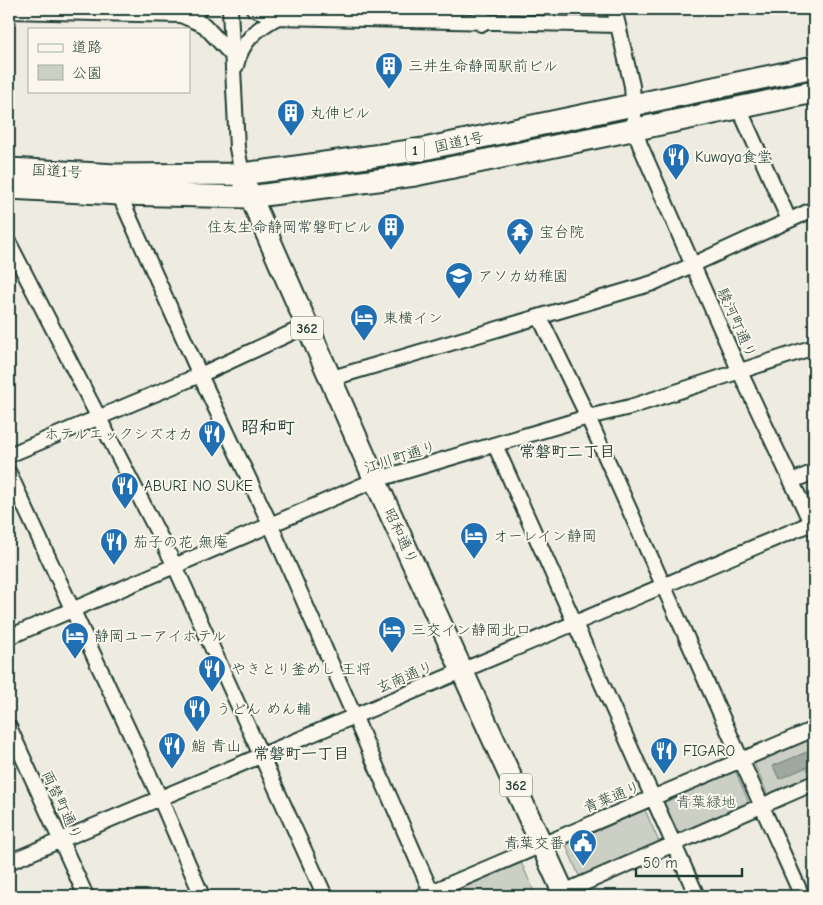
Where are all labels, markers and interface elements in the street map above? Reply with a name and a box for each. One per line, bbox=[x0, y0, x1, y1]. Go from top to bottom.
legend bbox=[28, 28, 190, 92]
text: 道路 bbox=[72, 38, 102, 56]
building icon: 三井生命静岡駅前ビル bbox=[374, 51, 404, 90]
place label: 三井生命静岡駅前ビル bbox=[408, 57, 558, 75]
text: 公園 bbox=[72, 64, 102, 82]
building icon: 丸伸ビル bbox=[276, 98, 306, 137]
place label: 丸伸ビル bbox=[310, 104, 370, 122]
street label: 国道1号 bbox=[432, 128, 486, 156]
road number: 1 bbox=[406, 138, 424, 162]
restaurant icon: Kuwaya食堂 bbox=[661, 142, 691, 181]
place label: Kuwaya食堂 bbox=[695, 148, 772, 166]
street label: 国道1号 bbox=[31, 161, 83, 181]
building icon: 住友生命静岡常磐町ビル bbox=[376, 212, 406, 251]
temple icon: 宝台院 bbox=[505, 217, 535, 256]
place label: 住友生命静岡常磐町ビル bbox=[207, 218, 372, 236]
place label: 宝台院 bbox=[539, 223, 584, 241]
school or university icon: アソカ幼稚園 bbox=[444, 261, 474, 300]
place label: アソカ幼稚園 bbox=[478, 267, 568, 285]
street label: 駿河町通り bbox=[714, 285, 760, 361]
hotel icon: 東横イン bbox=[349, 303, 379, 342]
place label: 東横イン bbox=[383, 309, 443, 327]
road number: 362 bbox=[291, 316, 323, 339]
district label: 昭和町 bbox=[241, 417, 295, 438]
restaurant icon: ホテルエックシズオカ bbox=[197, 419, 227, 458]
place label: ホテルエックシズオカ bbox=[44, 425, 193, 443]
street label: 江川町通り bbox=[362, 437, 438, 477]
district label: 常磐町二丁目 bbox=[519, 443, 615, 461]
restaurant icon: ABURI NO SUKE bbox=[110, 471, 140, 510]
place label: ABURI NO SUKE bbox=[144, 477, 253, 495]
street label: 昭和通り bbox=[380, 505, 422, 567]
hotel icon: オーレイン静岡 bbox=[459, 521, 489, 560]
restaurant icon: 茄子の花 無庵 bbox=[99, 527, 129, 566]
place label: オーレイン静岡 bbox=[493, 527, 597, 545]
place label: 茄子の花 無庵 bbox=[133, 533, 228, 551]
hotel icon: 三交イン静岡北口 bbox=[377, 615, 407, 654]
hotel icon: 静岡ユーアイホテル bbox=[60, 621, 90, 660]
place label: 三交イン静岡北口 bbox=[411, 621, 531, 639]
place label: 静岡ユーアイホテル bbox=[94, 627, 227, 645]
restaurant icon: やきとり釜めし 王将 bbox=[197, 654, 227, 693]
street label: 玄南通り bbox=[374, 657, 436, 697]
place label: やきとり釜めし 王将 bbox=[231, 660, 371, 678]
restaurant icon: うどん めん輔 bbox=[182, 694, 212, 733]
place label: うどん めん輔 bbox=[216, 700, 311, 718]
restaurant icon: 鮨 青山 bbox=[157, 731, 187, 770]
restaurant icon: FIGARO bbox=[649, 736, 679, 775]
place label: 鮨 青山 bbox=[191, 737, 241, 755]
place label: FIGARO bbox=[683, 742, 735, 760]
district label: 常磐町一丁目 bbox=[253, 745, 349, 763]
street label: 両替町通り bbox=[38, 767, 86, 843]
road number: 362 bbox=[500, 774, 532, 796]
street label: 青葉通り bbox=[581, 777, 643, 817]
park label: 青葉緑地 bbox=[676, 793, 736, 811]
public building icon: 青葉交番 bbox=[568, 828, 598, 867]
place label: 青葉交番 bbox=[504, 834, 564, 852]
scale bar bbox=[636, 845, 742, 877]
text: 50 m bbox=[643, 854, 678, 872]

